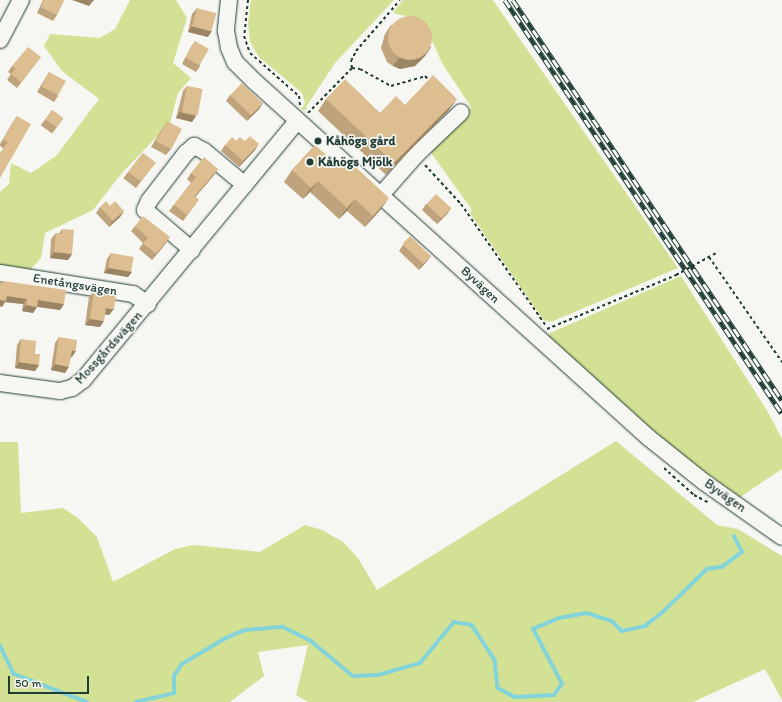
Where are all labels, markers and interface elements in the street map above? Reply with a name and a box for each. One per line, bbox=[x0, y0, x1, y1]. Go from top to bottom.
place label: Kåhögs gård bbox=[326, 133, 396, 149]
marker: Kåhögs gård bbox=[313, 136, 323, 146]
place label: Kåhögs Mjölk bbox=[318, 154, 393, 170]
marker: Kåhögs Mjölk bbox=[305, 157, 315, 167]
street label: Byvägen bbox=[457, 263, 503, 307]
street label: Enetångsvägen bbox=[32, 271, 118, 299]
street label: Mossgårdsvägen bbox=[72, 308, 146, 388]
street label: Byvägen bbox=[701, 476, 749, 516]
scale bar bbox=[10, 668, 91, 694]
text: 50 m bbox=[15, 676, 41, 690]

